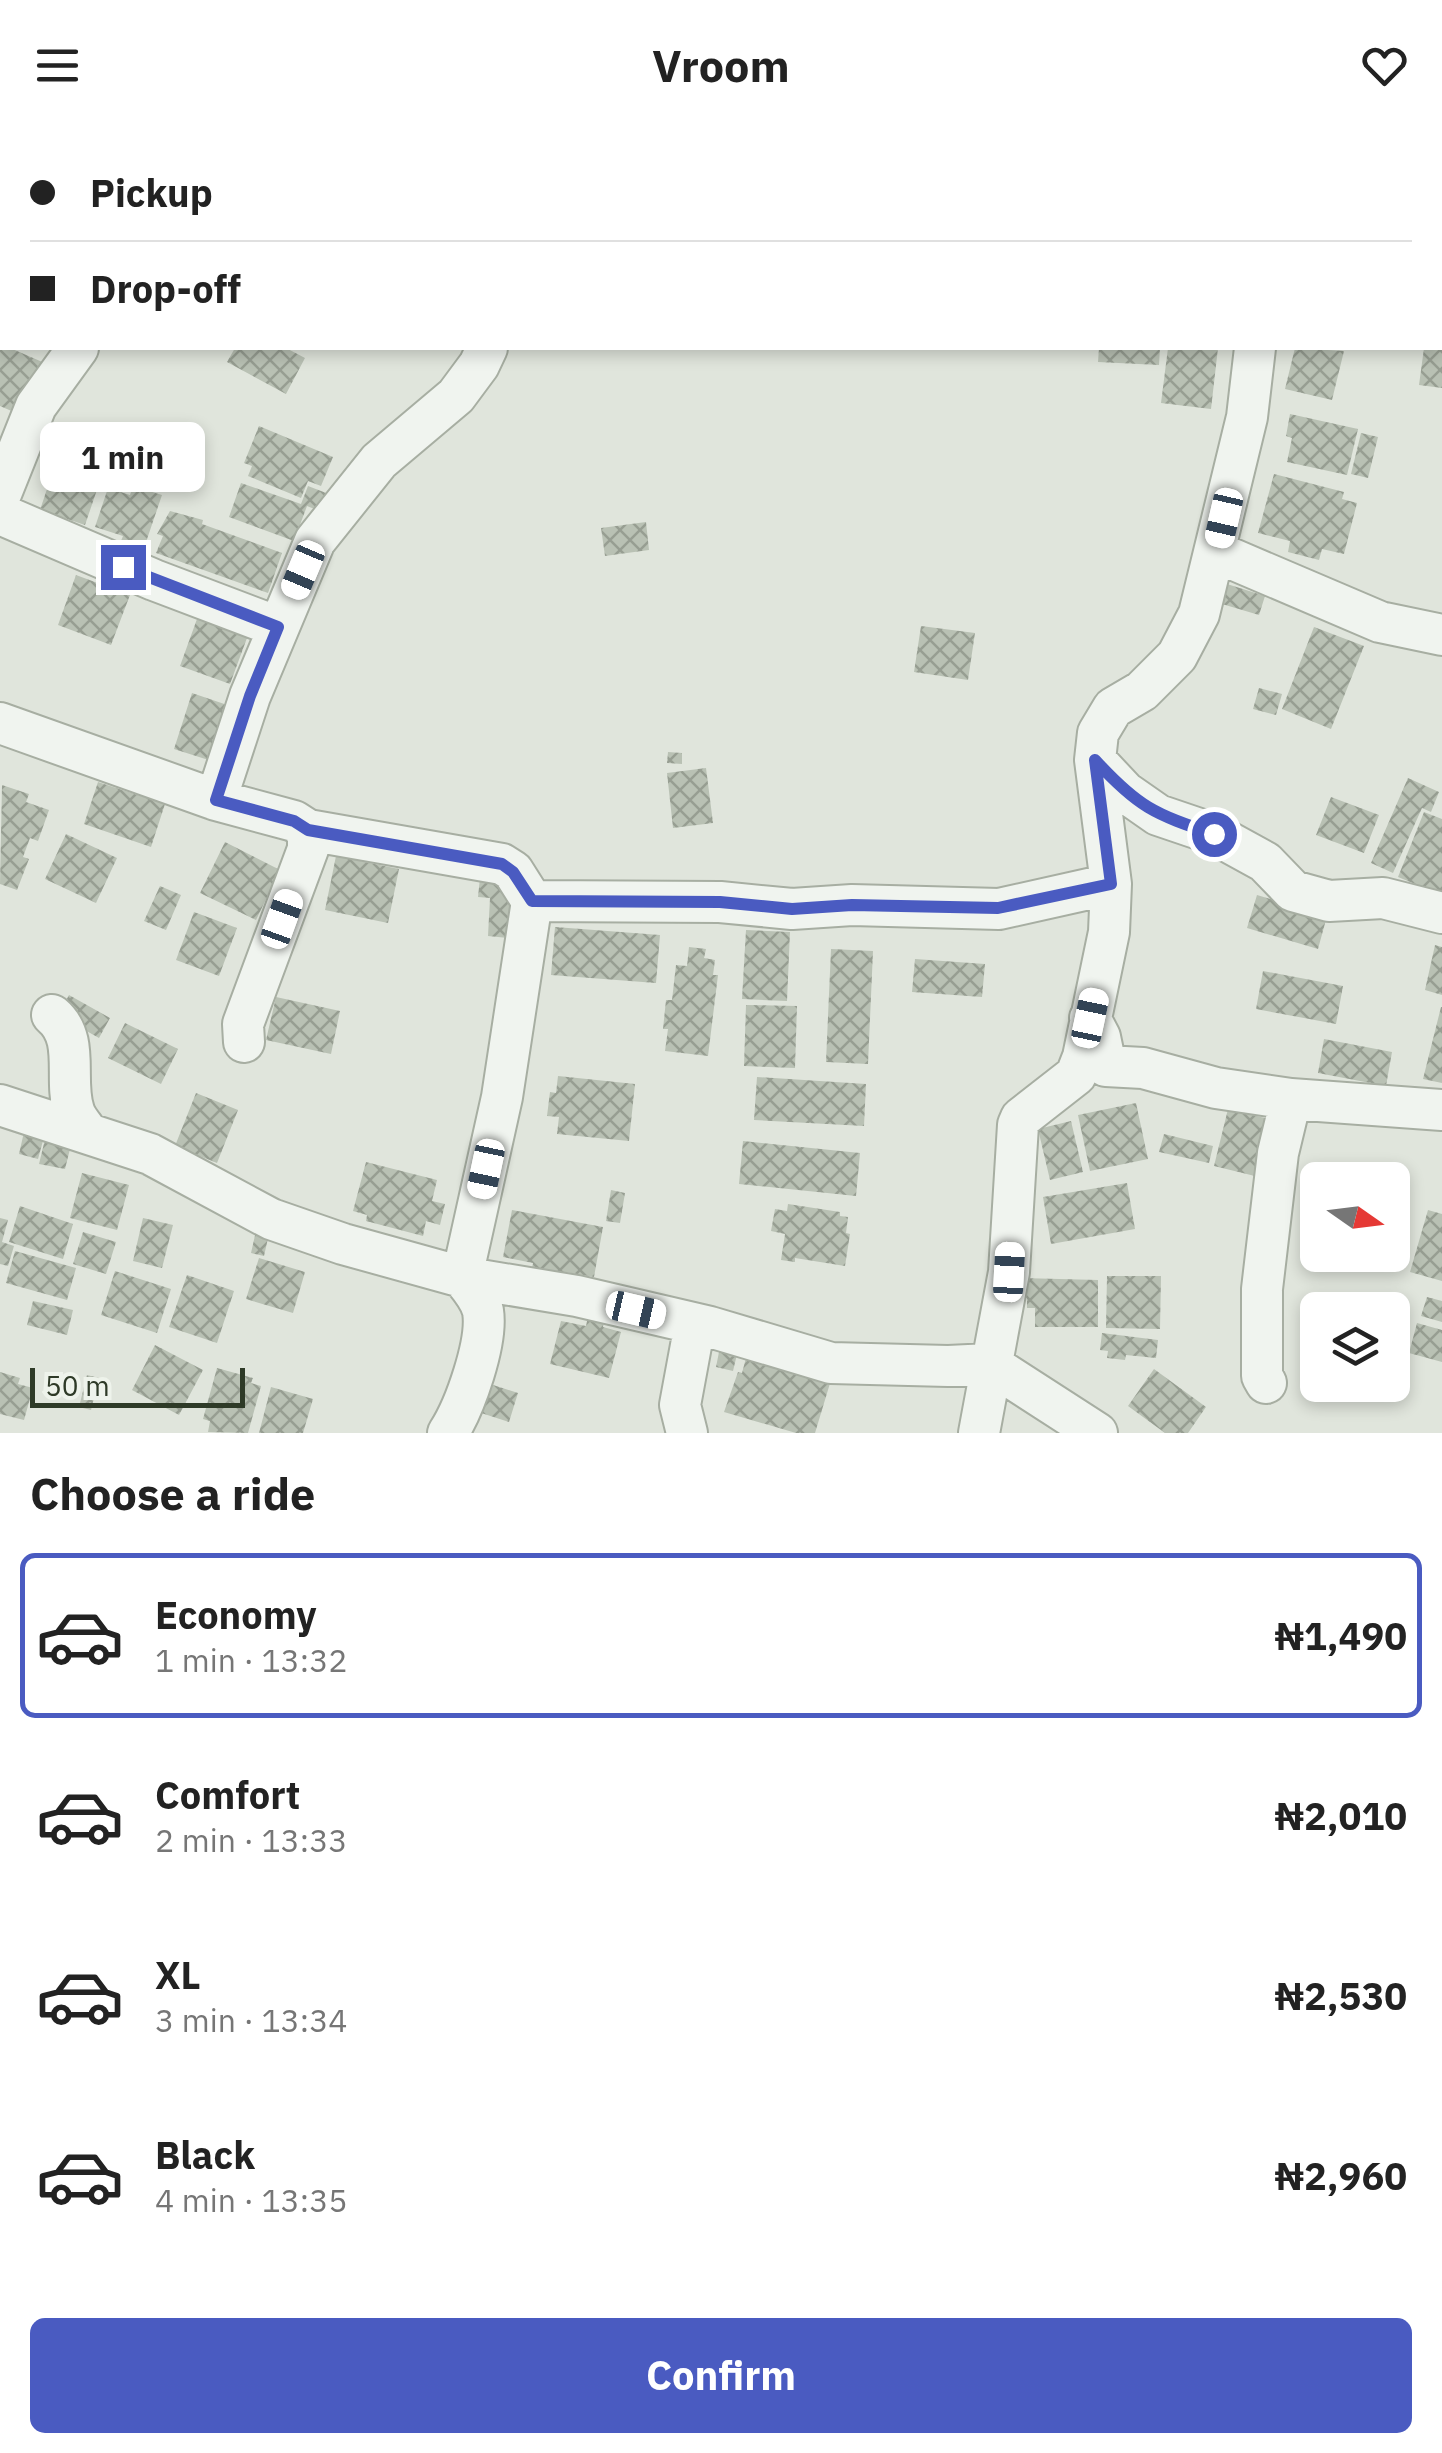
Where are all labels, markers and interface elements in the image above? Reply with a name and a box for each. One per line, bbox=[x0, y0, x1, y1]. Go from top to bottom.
text: Vroom bbox=[652, 36, 790, 94]
icon: menu bbox=[30, 38, 85, 93]
icon: heart bbox=[1357, 38, 1412, 93]
text: Pickup bbox=[90, 168, 213, 217]
text: Drop-off bbox=[90, 264, 241, 313]
callout: 1 min bbox=[41, 422, 206, 492]
text: 1 min bbox=[81, 436, 164, 478]
car bbox=[1203, 485, 1245, 551]
car bbox=[277, 537, 329, 603]
route end bbox=[101, 545, 146, 590]
route start bbox=[1192, 812, 1237, 857]
car bbox=[258, 886, 306, 952]
car bbox=[1069, 986, 1111, 1050]
car bbox=[465, 1137, 507, 1201]
north arrow bbox=[1300, 1162, 1410, 1272]
map controls bbox=[1300, 1162, 1410, 1402]
car bbox=[992, 1241, 1026, 1303]
car bbox=[603, 1289, 669, 1331]
button: layers bbox=[1300, 1292, 1410, 1402]
scale bar bbox=[30, 1363, 245, 1408]
text: 50 m bbox=[45, 1367, 110, 1404]
text: Choose a ride bbox=[30, 1464, 315, 1522]
text: Economy bbox=[155, 1590, 317, 1639]
icon: car bbox=[35, 1591, 125, 1681]
text: ₦1,490 bbox=[1275, 1611, 1407, 1660]
text: 1 min · 13:32 bbox=[155, 1639, 348, 1681]
text: Comfort bbox=[155, 1770, 300, 1819]
icon: car bbox=[35, 1771, 125, 1861]
text: ₦2,010 bbox=[1275, 1791, 1407, 1840]
text: 2 min · 13:33 bbox=[155, 1819, 348, 1861]
text: XL bbox=[155, 1950, 201, 1999]
icon: car bbox=[35, 1951, 125, 2041]
text: ₦2,530 bbox=[1275, 1971, 1407, 2020]
text: 3 min · 13:34 bbox=[155, 1999, 348, 2041]
text: Black bbox=[155, 2130, 255, 2179]
icon: car bbox=[35, 2131, 125, 2221]
text: ₦2,960 bbox=[1275, 2151, 1407, 2200]
text: 4 min · 13:35 bbox=[155, 2179, 348, 2221]
button: Confirm bbox=[30, 2318, 1412, 2433]

